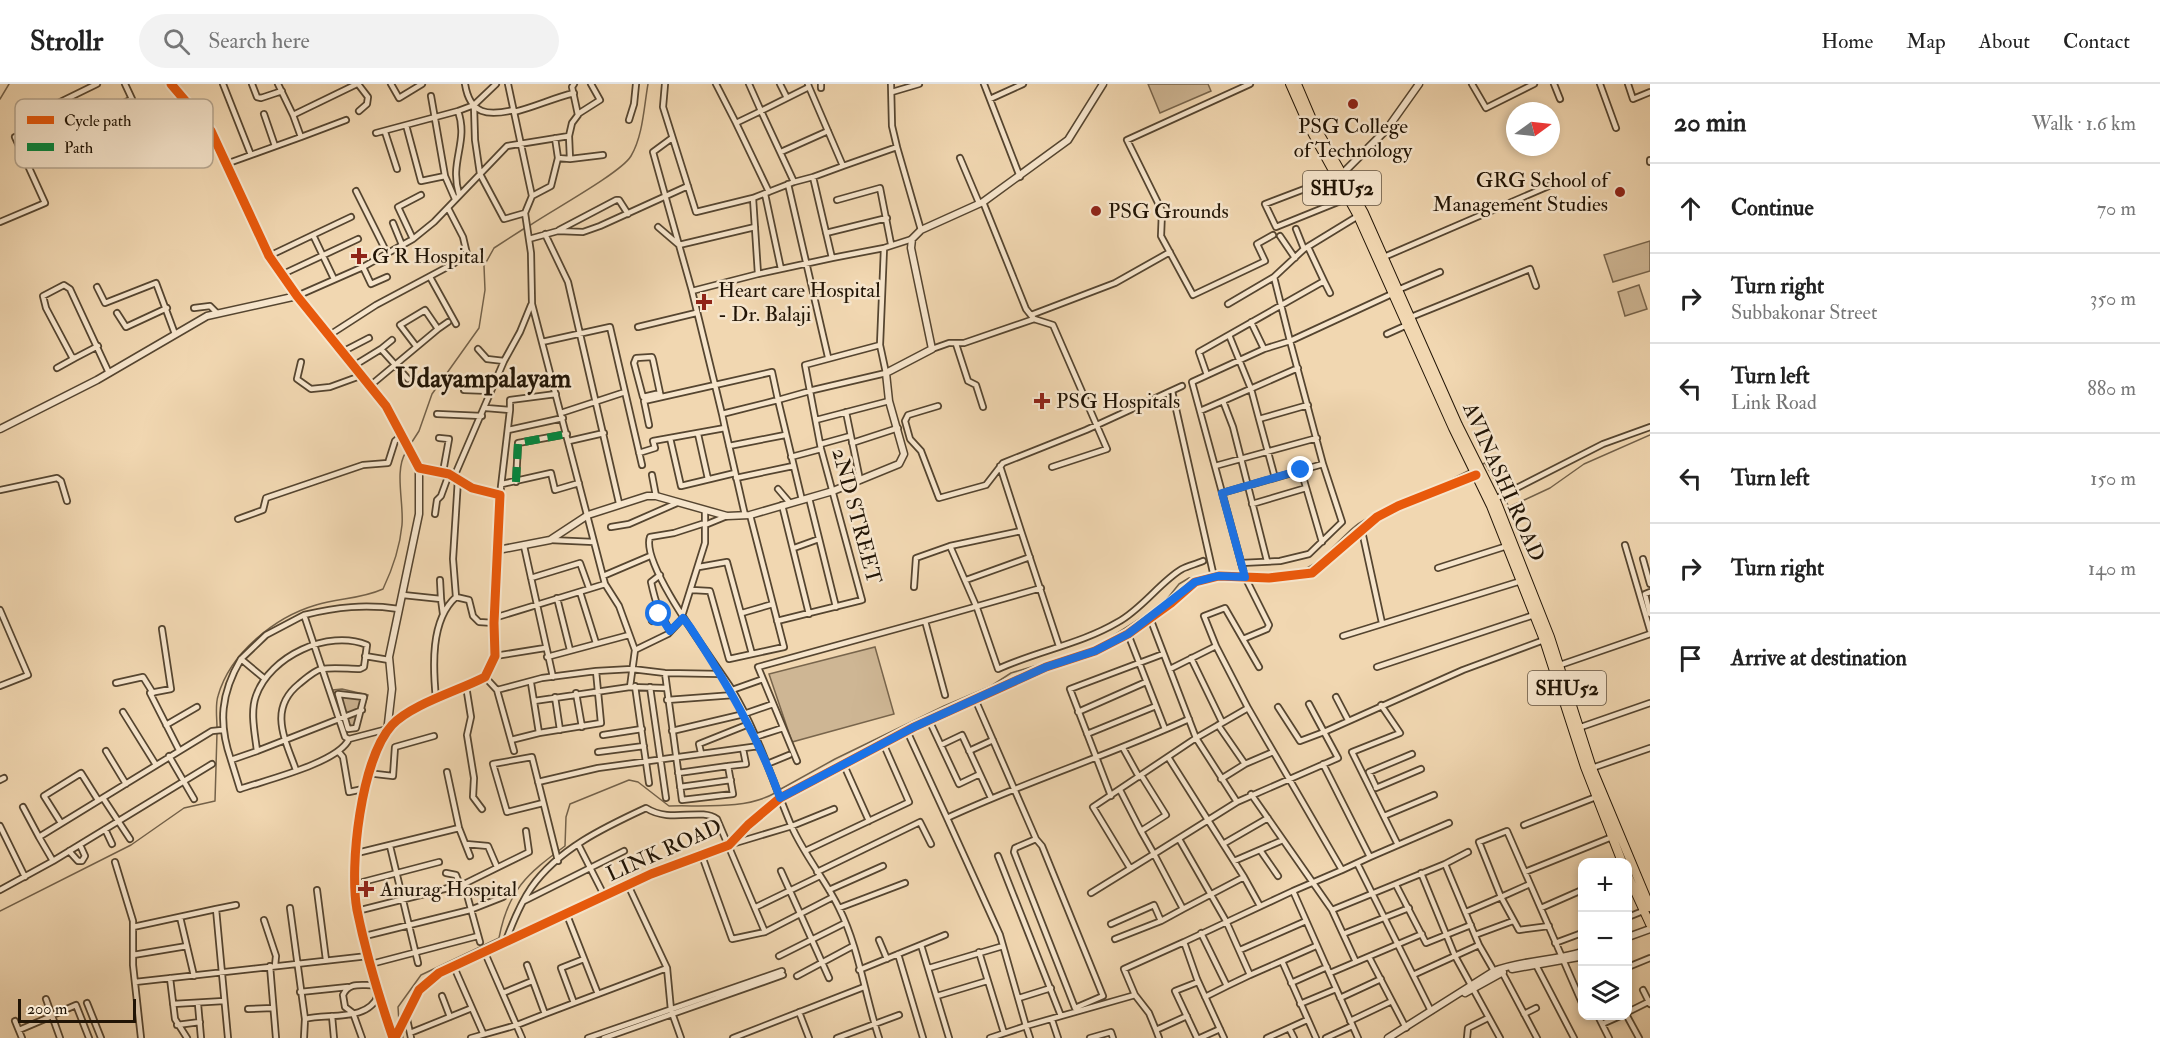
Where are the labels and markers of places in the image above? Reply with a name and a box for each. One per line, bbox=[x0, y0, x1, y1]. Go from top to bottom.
marker: PSG College of Technology bbox=[1346, 97, 1360, 111]
place label: PSG College of Technology bbox=[1294, 113, 1413, 164]
place label: GRG School of Management Studies bbox=[1433, 167, 1611, 218]
marker: GRG School of Management Studies bbox=[1613, 185, 1627, 199]
place label: PSG Grounds bbox=[1108, 198, 1229, 225]
marker: PSG Grounds bbox=[1089, 204, 1103, 218]
place label: G R Hospital bbox=[372, 243, 485, 270]
marker: G R Hospital bbox=[350, 247, 368, 265]
place label: Heart care Hospital - Dr. Balaji bbox=[718, 277, 881, 328]
marker: Heart care Hospital - Dr. Balaji bbox=[695, 293, 713, 311]
place label: PSG Hospitals bbox=[1056, 388, 1180, 415]
marker: PSG Hospitals bbox=[1033, 392, 1051, 410]
place label: Anurag Hospital bbox=[379, 876, 518, 903]
marker: Anurag Hospital bbox=[357, 880, 375, 898]

